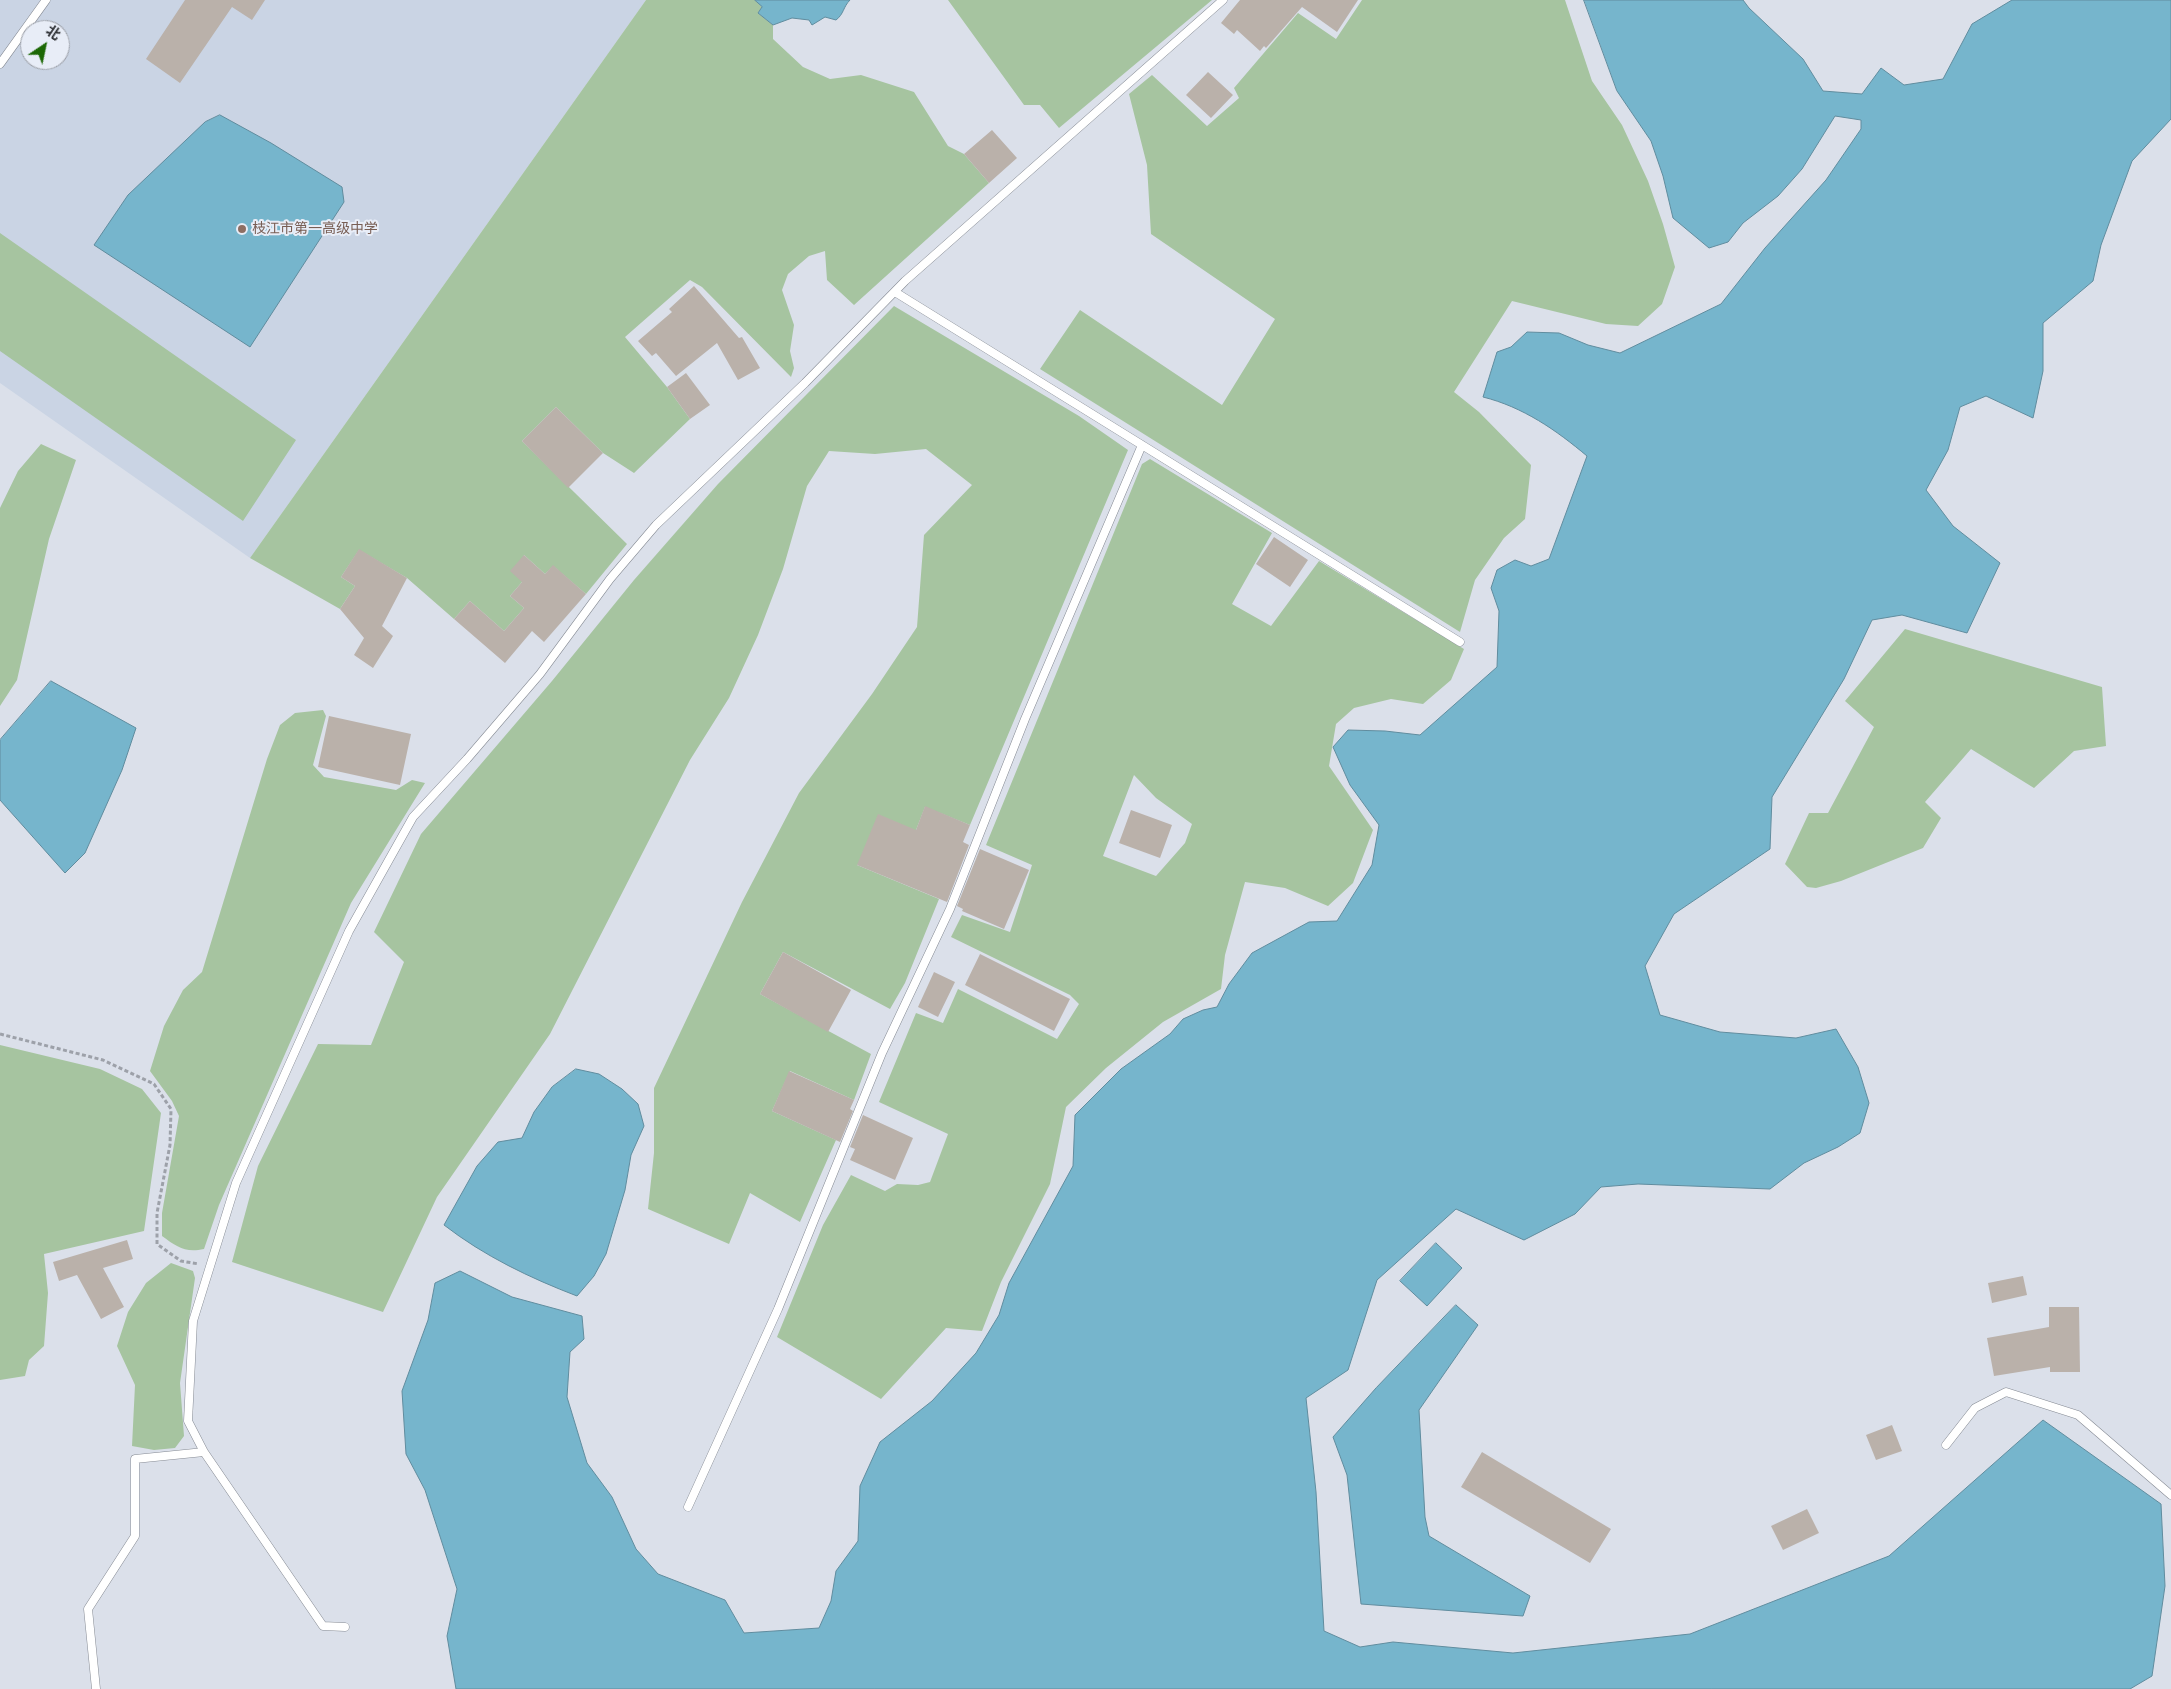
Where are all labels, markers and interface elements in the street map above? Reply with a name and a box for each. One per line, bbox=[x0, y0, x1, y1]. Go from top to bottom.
north arrow bbox=[20, 20, 70, 70]
text: 北 bbox=[43, 22, 64, 44]
place label: 枝江市第一高级中学 bbox=[252, 221, 378, 237]
marker: 枝江市第一高级中学 bbox=[236, 223, 248, 235]

